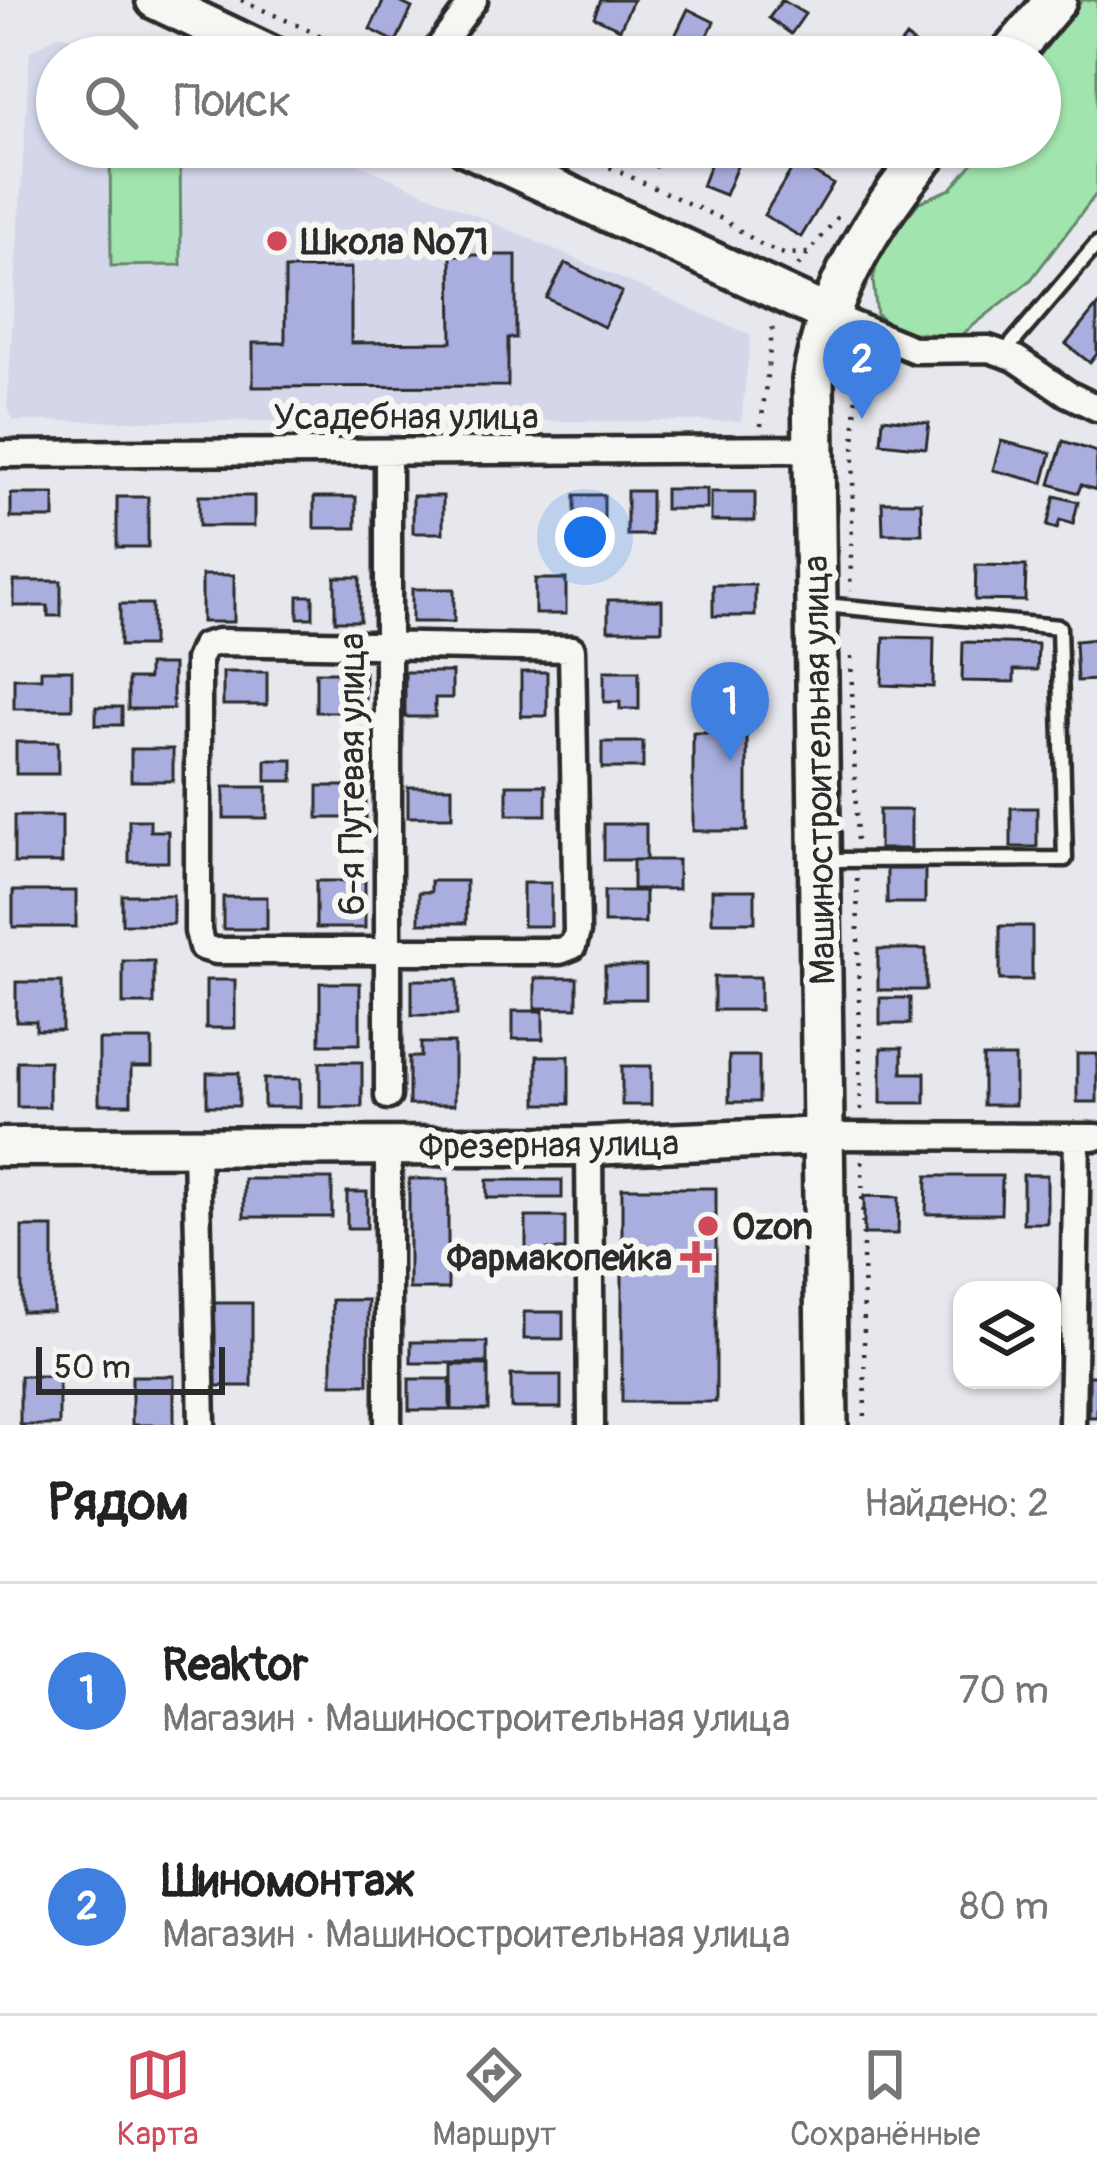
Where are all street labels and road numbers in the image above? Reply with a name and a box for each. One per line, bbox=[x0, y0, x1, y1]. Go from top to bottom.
street label: Усадебная улица bbox=[273, 395, 539, 440]
street label: Машиностроительная улица bbox=[793, 555, 846, 985]
street label: 6-я Путевая улица bbox=[330, 633, 375, 915]
street label: Фрезерная улица bbox=[419, 1121, 679, 1170]

